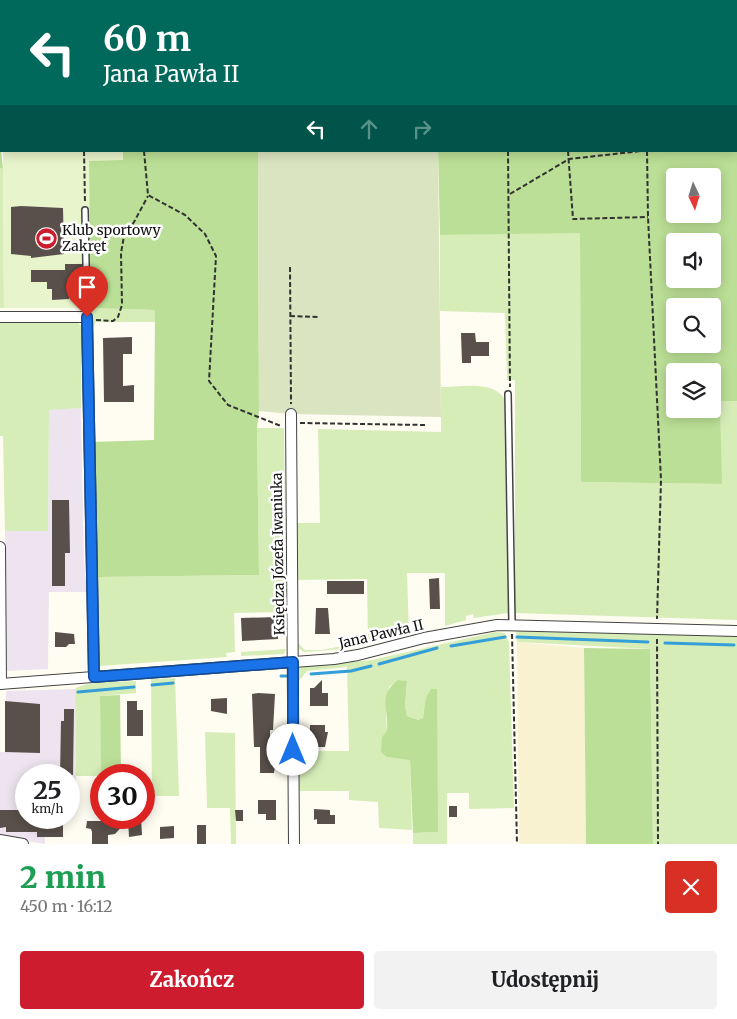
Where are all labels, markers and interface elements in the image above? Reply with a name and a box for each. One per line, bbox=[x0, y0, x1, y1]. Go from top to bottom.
text: 60 m bbox=[103, 17, 191, 61]
icon: left bbox=[20, 20, 85, 85]
text: Jana Pawła II bbox=[103, 60, 239, 88]
icon: left bbox=[302, 115, 330, 143]
icon: ahead bbox=[355, 115, 383, 143]
icon: right bbox=[408, 115, 436, 143]
north arrow bbox=[666, 168, 721, 222]
map controls bbox=[666, 168, 721, 418]
place label: Klub sportowy Zakręt bbox=[62, 221, 162, 255]
sports icon: Klub sportowy Zakręt bbox=[34, 226, 58, 250]
button: sound bbox=[666, 233, 721, 288]
pin bbox=[66, 266, 108, 317]
icon: arrive bbox=[73, 273, 101, 301]
button: search bbox=[666, 298, 721, 353]
button: layers bbox=[666, 363, 721, 418]
street label: Księdza Józefa Iwaniuka bbox=[268, 472, 288, 635]
street label: Jana Pawła II bbox=[336, 615, 425, 653]
position arrow bbox=[266, 723, 318, 775]
speed limit sign: 30 bbox=[90, 764, 155, 829]
text: 25 bbox=[33, 774, 62, 806]
text: km/h bbox=[32, 801, 63, 816]
text: 2 min bbox=[20, 858, 106, 896]
button: close bbox=[665, 861, 717, 913]
text: 450 m · 16:12 bbox=[20, 896, 113, 916]
button: Zakończ bbox=[20, 951, 364, 1009]
button: Udostępnij bbox=[374, 951, 717, 1009]

